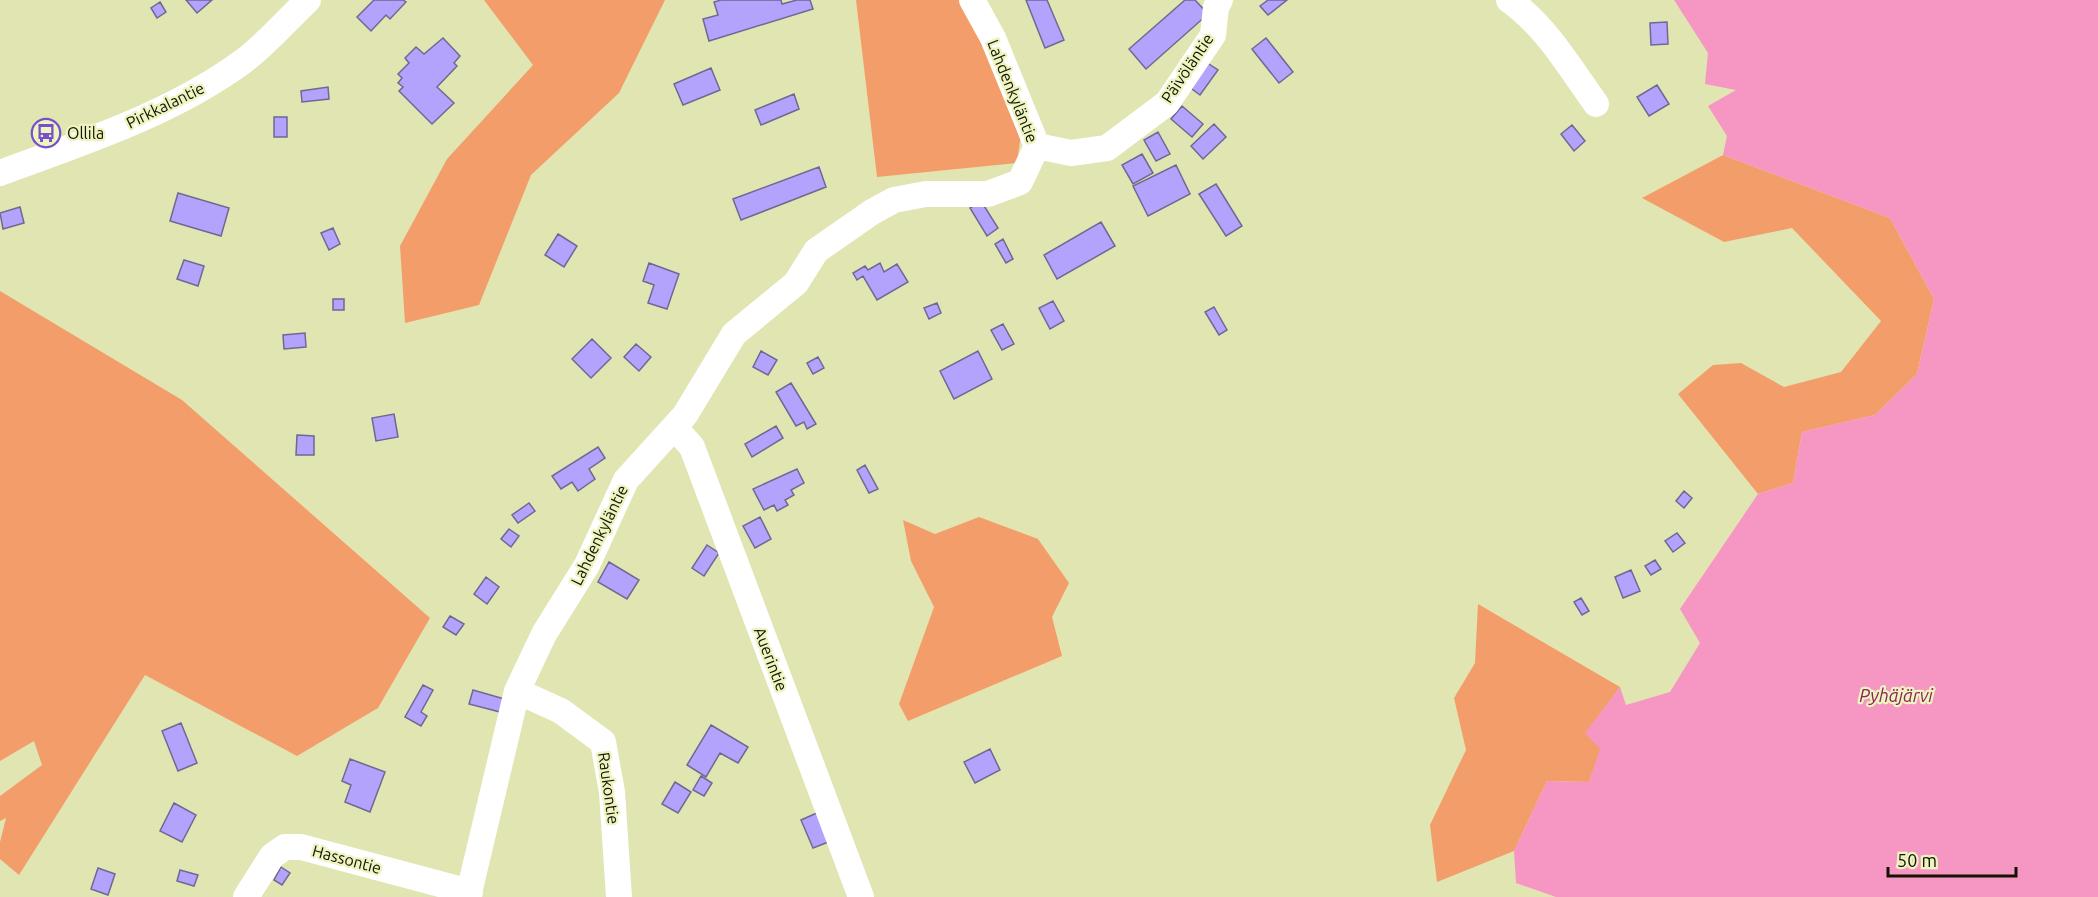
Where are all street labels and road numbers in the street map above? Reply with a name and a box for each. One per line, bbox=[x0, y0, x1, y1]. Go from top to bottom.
street label: Päivöläntie bbox=[1157, 30, 1217, 106]
street label: Lahdenkyläntie bbox=[984, 37, 1042, 145]
street label: Pirkkalantie bbox=[123, 78, 207, 132]
street label: Lahdenkyläntie bbox=[567, 482, 631, 588]
street label: Auerintie bbox=[751, 625, 791, 693]
street label: Raukontie bbox=[595, 751, 623, 825]
street label: Hassontie bbox=[310, 841, 384, 877]

